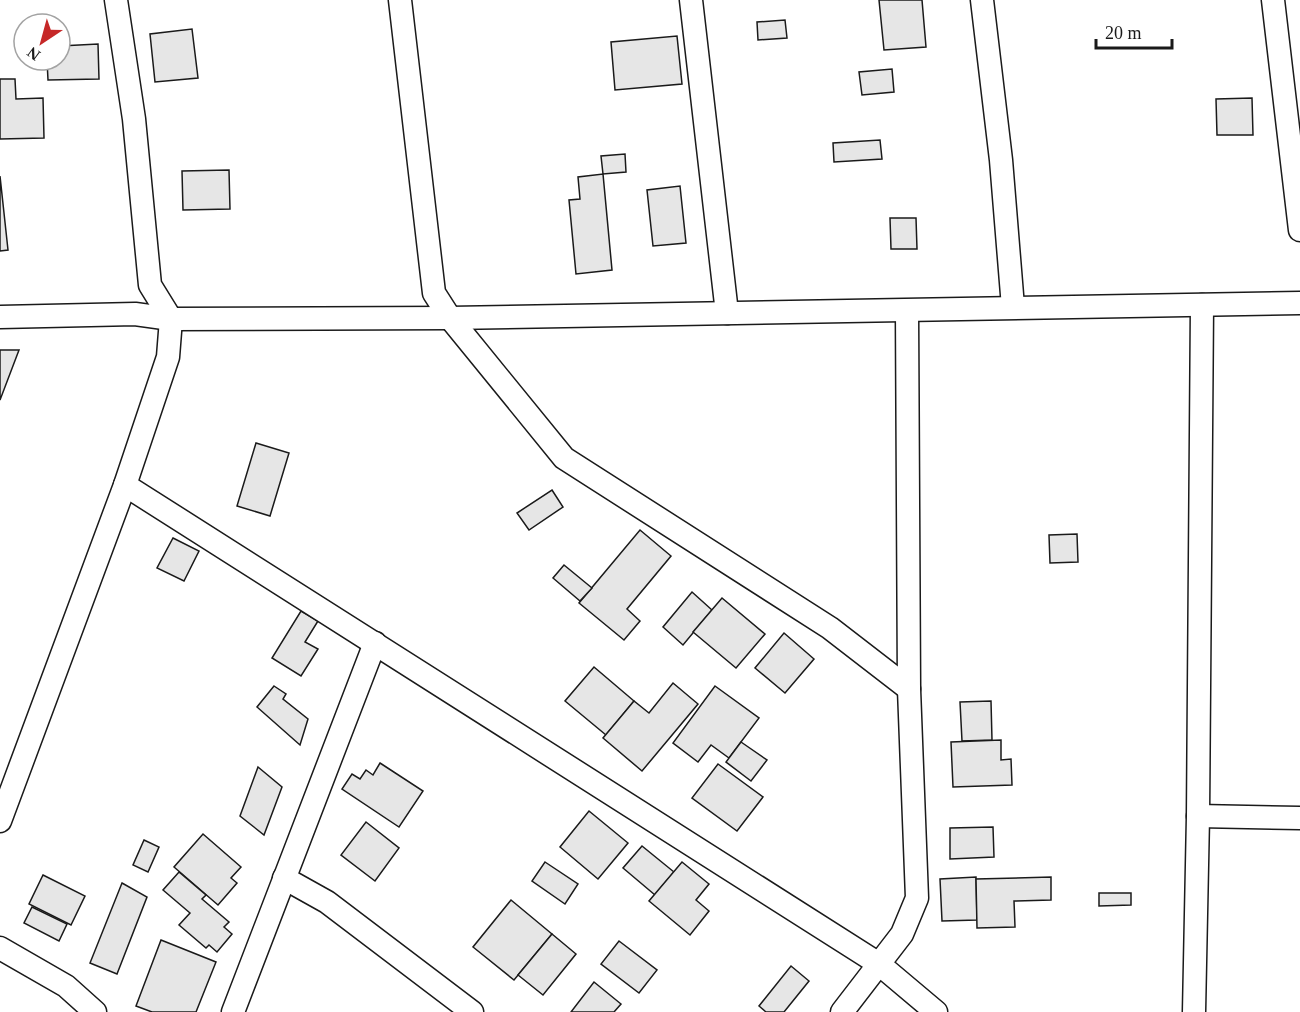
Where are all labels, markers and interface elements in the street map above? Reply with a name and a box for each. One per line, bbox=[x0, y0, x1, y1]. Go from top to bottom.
north arrow bbox=[12, 12, 72, 72]
scale bar bbox=[1096, 12, 1172, 50]
text: 20 m bbox=[1105, 23, 1142, 43]
text: N bbox=[23, 43, 43, 64]

